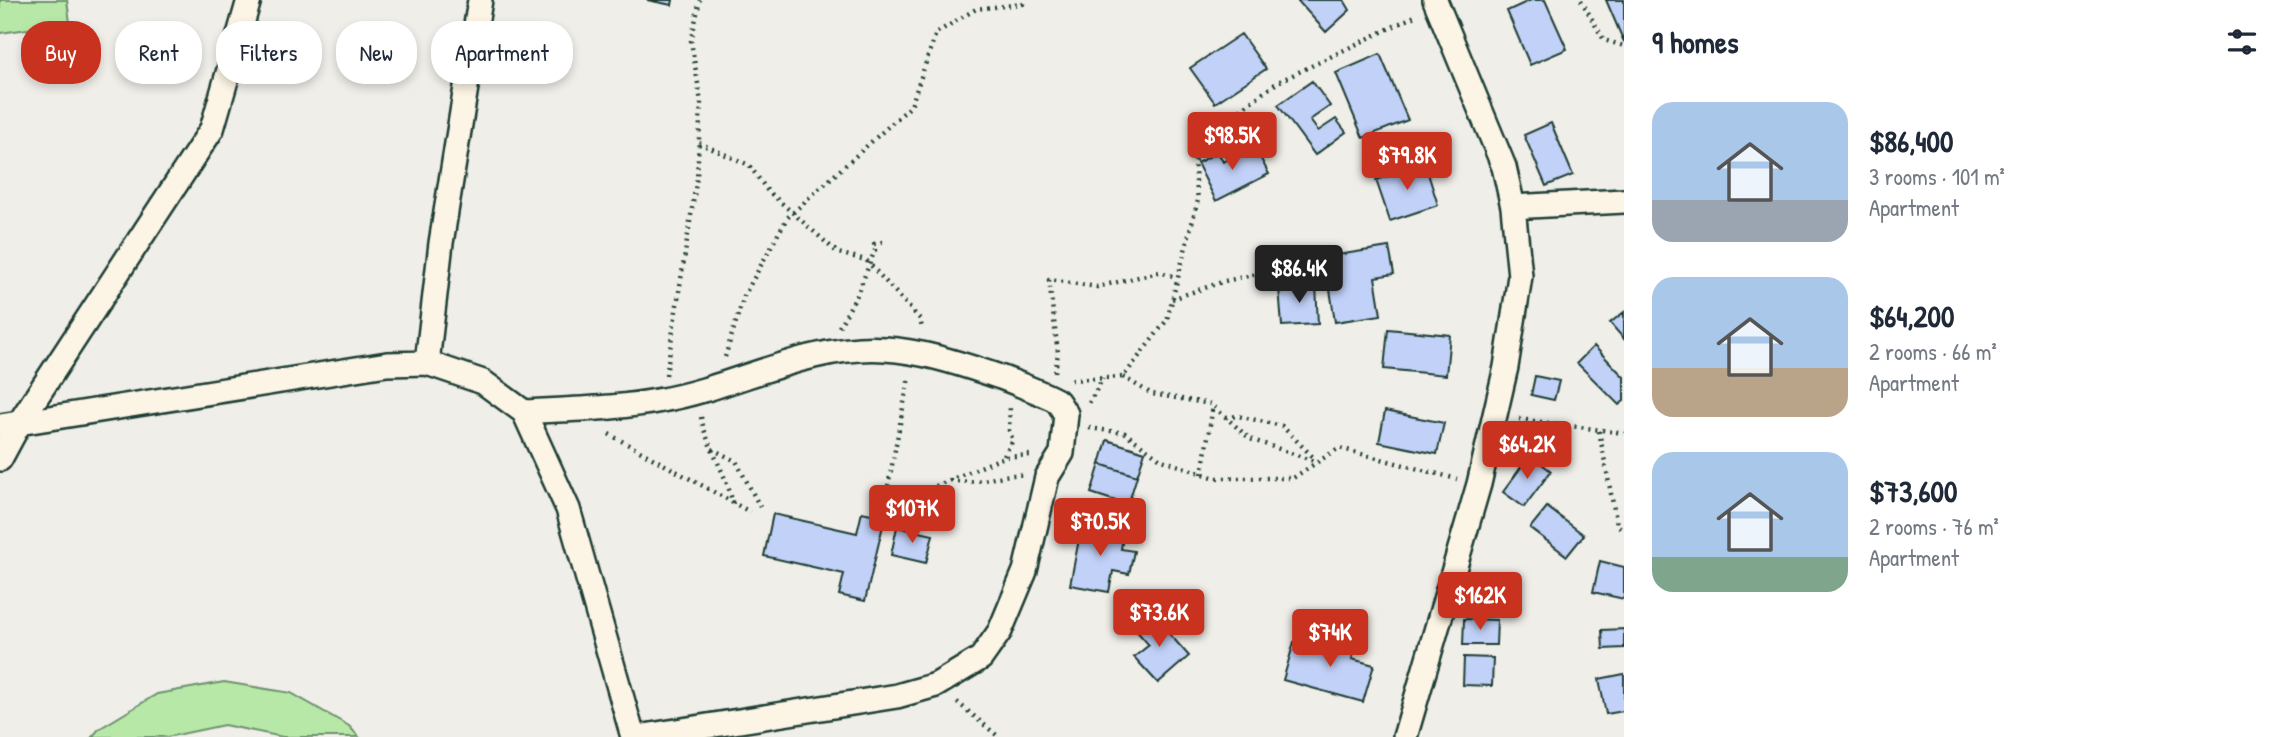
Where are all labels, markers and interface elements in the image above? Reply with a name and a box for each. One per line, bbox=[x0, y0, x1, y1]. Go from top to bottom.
chip: Buy bbox=[21, 21, 101, 84]
chip: Rent bbox=[115, 21, 202, 84]
chip: Filters bbox=[216, 21, 322, 84]
chip: New bbox=[336, 21, 417, 84]
chip: Apartment bbox=[431, 21, 573, 84]
text: 9 homes bbox=[1652, 22, 1739, 62]
icon: filters bbox=[2223, 23, 2261, 61]
pin: $98.5K bbox=[1175, 113, 1289, 172]
text: $98.5K bbox=[1204, 119, 1260, 150]
text: $86,400 bbox=[1869, 121, 1953, 161]
icon: home bbox=[1708, 130, 1792, 214]
pin: $79.8K bbox=[1350, 132, 1464, 192]
text: $79.8K bbox=[1378, 139, 1436, 170]
text: 3 rooms · 101 m² bbox=[1869, 161, 2005, 192]
text: Apartment bbox=[1869, 192, 1959, 223]
pin: $86.4K bbox=[1242, 246, 1356, 305]
text: $86.4K bbox=[1271, 252, 1327, 283]
text: $64,200 bbox=[1869, 296, 1954, 336]
icon: home bbox=[1708, 305, 1792, 389]
text: 2 rooms · 66 m² bbox=[1869, 336, 1997, 367]
text: Apartment bbox=[1869, 367, 1959, 398]
pin: $64.2K bbox=[1470, 421, 1584, 481]
text: $64.2K bbox=[1498, 428, 1556, 459]
text: $73,600 bbox=[1869, 471, 1957, 511]
icon: home bbox=[1708, 480, 1792, 564]
pin: $107K bbox=[863, 486, 961, 545]
text: $107K bbox=[885, 492, 939, 523]
pin: $70.5K bbox=[1043, 498, 1157, 558]
text: $70.5K bbox=[1070, 505, 1130, 536]
text: 2 rooms · 76 m² bbox=[1869, 511, 1999, 542]
text: Apartment bbox=[1869, 542, 1959, 573]
pin: $162K bbox=[1431, 572, 1529, 632]
text: $162K bbox=[1454, 579, 1506, 610]
pin: $73.6K bbox=[1102, 590, 1216, 649]
text: $73.6K bbox=[1129, 596, 1189, 627]
pin: $74K bbox=[1289, 610, 1371, 669]
text: $74K bbox=[1308, 616, 1352, 647]

